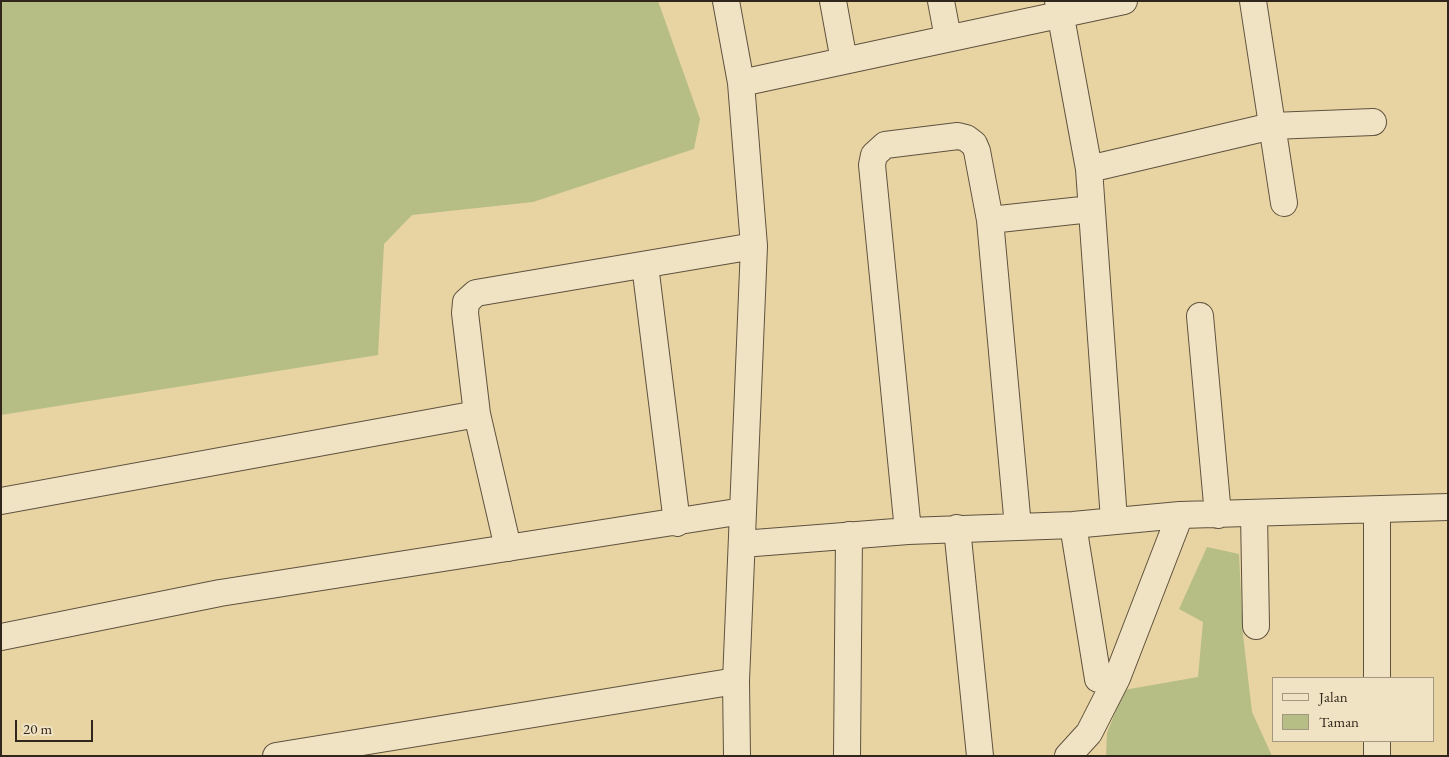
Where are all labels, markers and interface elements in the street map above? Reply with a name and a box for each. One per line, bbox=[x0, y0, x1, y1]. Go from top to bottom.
legend bbox=[1272, 677, 1434, 742]
text: Jalan bbox=[1319, 687, 1348, 706]
scale bar bbox=[18, 710, 95, 742]
text: Taman bbox=[1319, 712, 1359, 731]
text: 20 m bbox=[23, 719, 52, 738]

